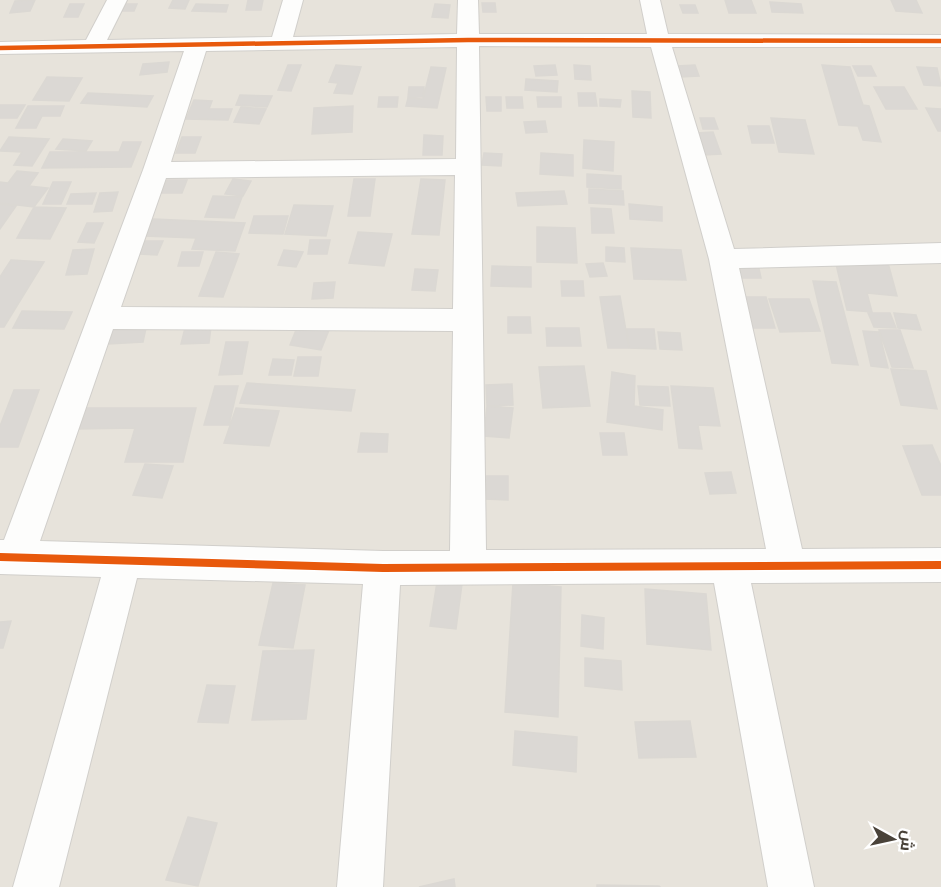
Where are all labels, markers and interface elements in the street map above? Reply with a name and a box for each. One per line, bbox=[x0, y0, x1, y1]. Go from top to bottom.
north arrow bbox=[863, 809, 923, 869]
text: ش bbox=[897, 830, 918, 853]

